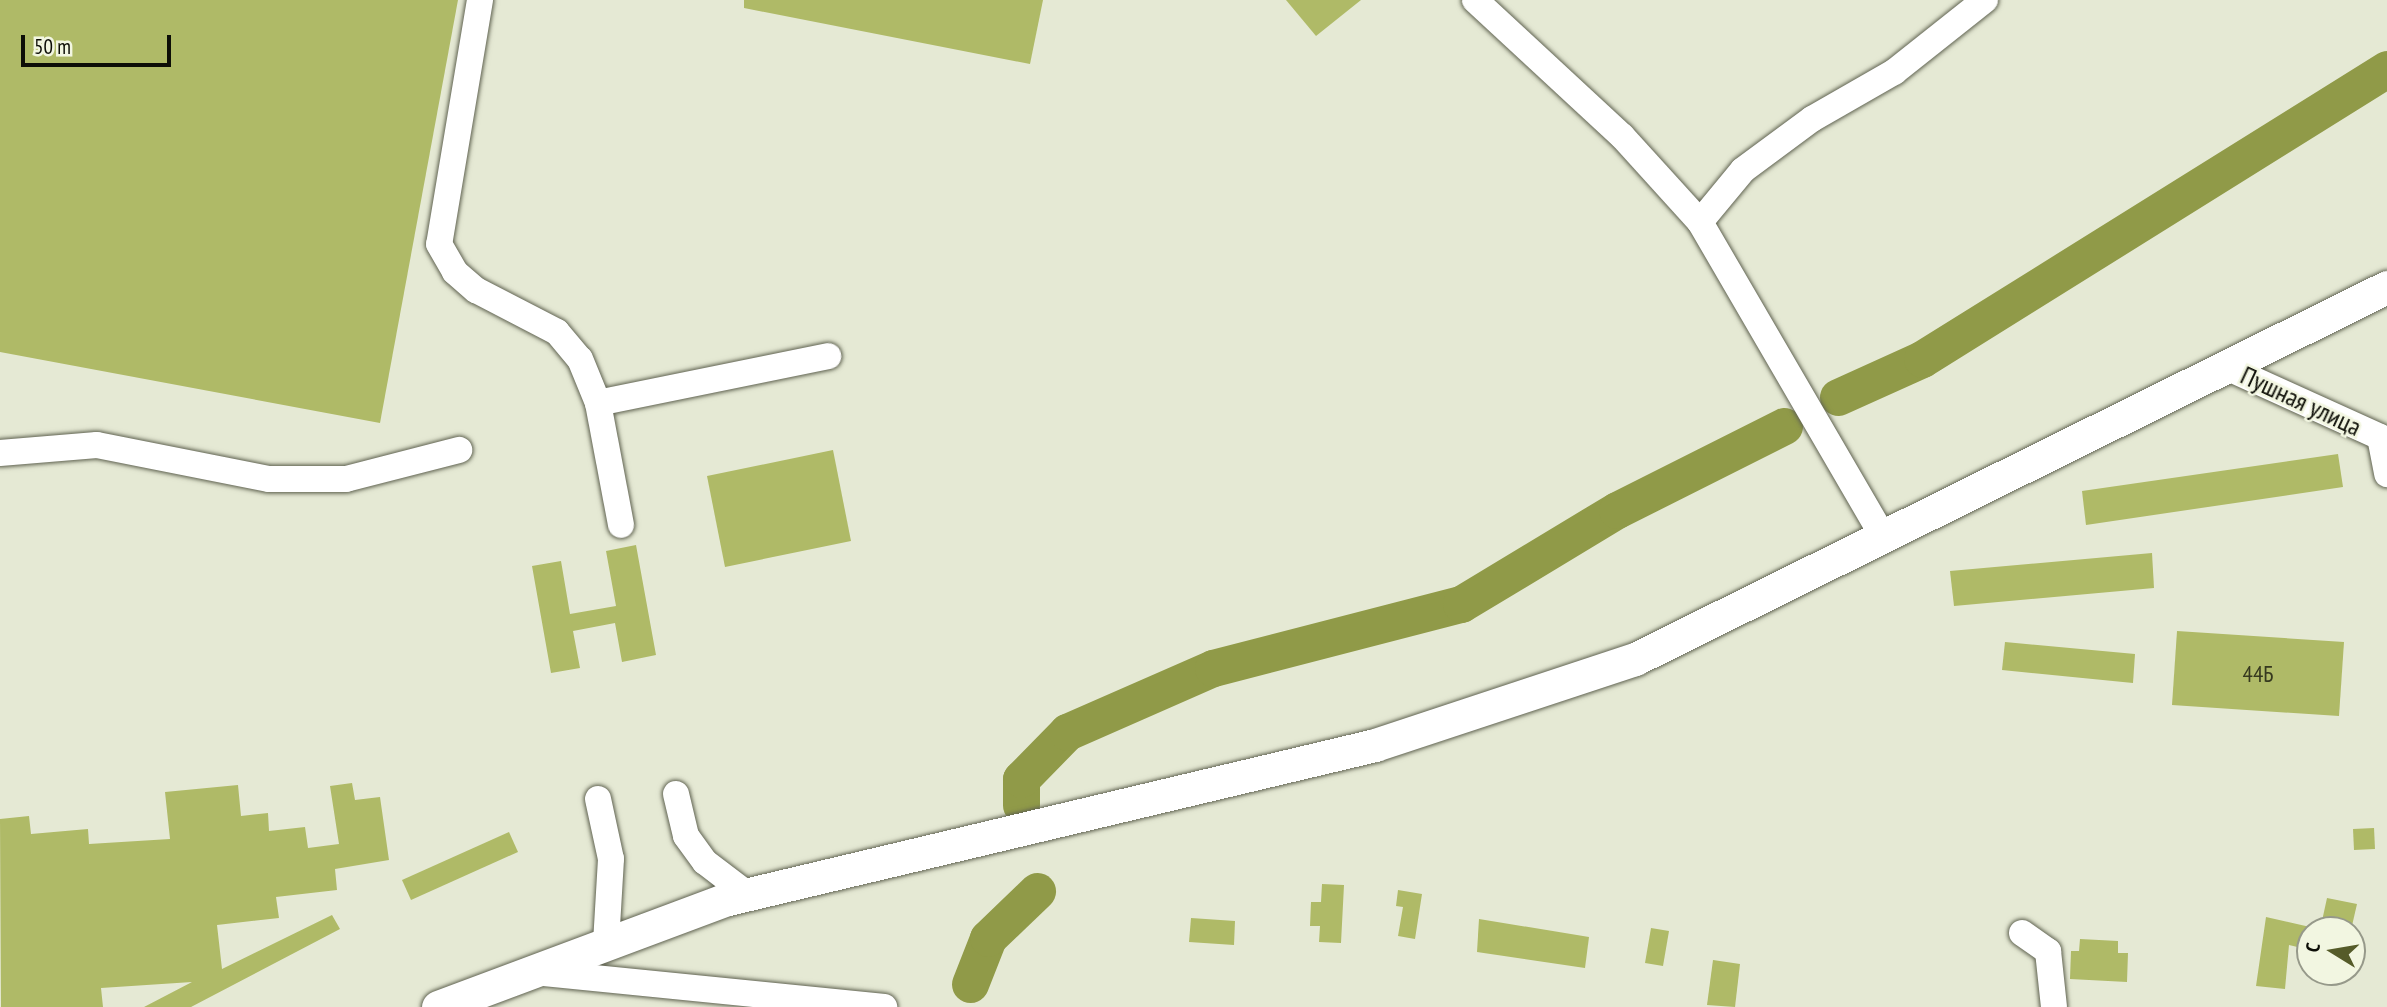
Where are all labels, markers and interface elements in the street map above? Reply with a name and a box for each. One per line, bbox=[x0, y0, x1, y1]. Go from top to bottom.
scale bar bbox=[24, 21, 175, 65]
text: 50 m bbox=[34, 33, 71, 60]
street label: Пушная улица bbox=[2236, 360, 2366, 442]
house number: 44Б bbox=[2243, 660, 2273, 688]
north arrow bbox=[2296, 916, 2366, 986]
text: С bbox=[2300, 941, 2325, 954]

